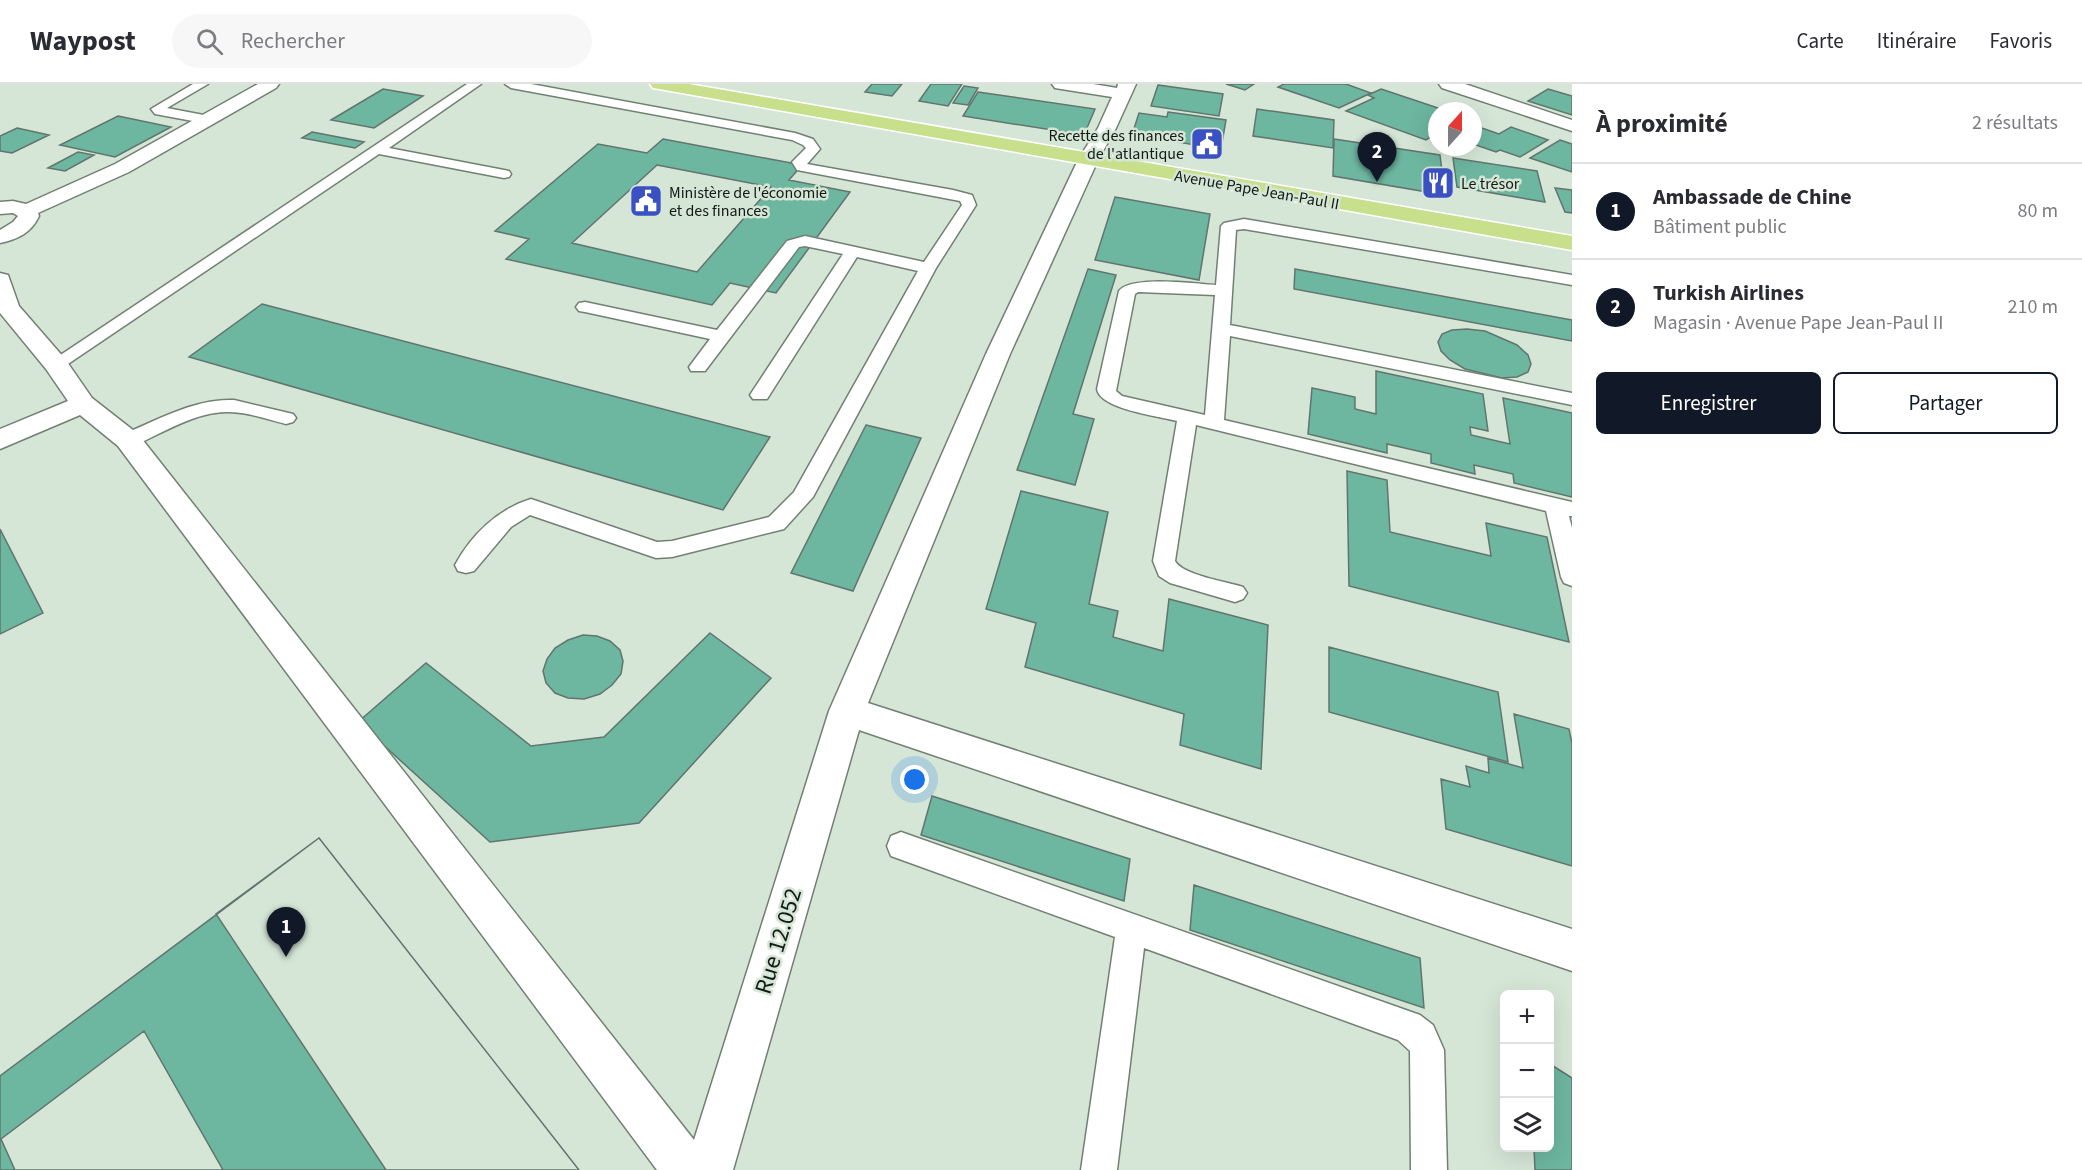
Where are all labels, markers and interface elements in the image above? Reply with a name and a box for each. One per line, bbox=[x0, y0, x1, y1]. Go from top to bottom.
search box bbox=[172, 14, 592, 68]
text: Waypost bbox=[30, 21, 136, 61]
icon: search bbox=[193, 25, 226, 58]
text: Rechercher bbox=[241, 25, 345, 57]
text: Carte bbox=[1797, 26, 1844, 56]
text: Itinéraire bbox=[1877, 26, 1956, 56]
text: Favoris bbox=[1989, 26, 2052, 56]
north arrow bbox=[1428, 102, 1482, 156]
text: À proximité bbox=[1596, 105, 1728, 142]
text: 2 résultats bbox=[1972, 109, 2058, 137]
place label: Recette des finances de l'atlantique bbox=[1048, 125, 1184, 165]
public building icon: Recette des finances de l'atlantique bbox=[1189, 126, 1225, 162]
pin: 2 bbox=[1358, 132, 1396, 182]
street label: Avenue Pape Jean-Paul II bbox=[1173, 165, 1341, 215]
restaurant icon: Le trésor bbox=[1420, 165, 1456, 201]
place label: Le trésor bbox=[1461, 173, 1520, 195]
text: Ambassade de Chine bbox=[1653, 181, 1852, 213]
place label: Ministère de l'économie et des finances bbox=[669, 182, 827, 222]
public building icon: Ministère de l'économie et des finances bbox=[628, 183, 664, 219]
text: 1 bbox=[1610, 197, 1621, 225]
text: 80 m bbox=[2018, 197, 2058, 225]
text: Bâtiment public bbox=[1653, 213, 1787, 241]
text: Turkish Airlines bbox=[1653, 277, 1804, 309]
text: 2 bbox=[1610, 293, 1621, 321]
text: 210 m bbox=[2008, 293, 2058, 321]
text: Magasin · Avenue Pape Jean-Paul II bbox=[1653, 309, 1943, 337]
button: Enregistrer bbox=[1596, 372, 1821, 434]
button: Partager bbox=[1833, 372, 2058, 434]
your location bbox=[900, 765, 929, 794]
street label: Rue 12.052 bbox=[746, 884, 811, 998]
pin: 1 bbox=[266, 908, 306, 957]
map controls bbox=[1500, 990, 1554, 1152]
button: + bbox=[1500, 990, 1554, 1044]
button: − bbox=[1500, 1044, 1554, 1098]
button: layers bbox=[1500, 1098, 1554, 1152]

